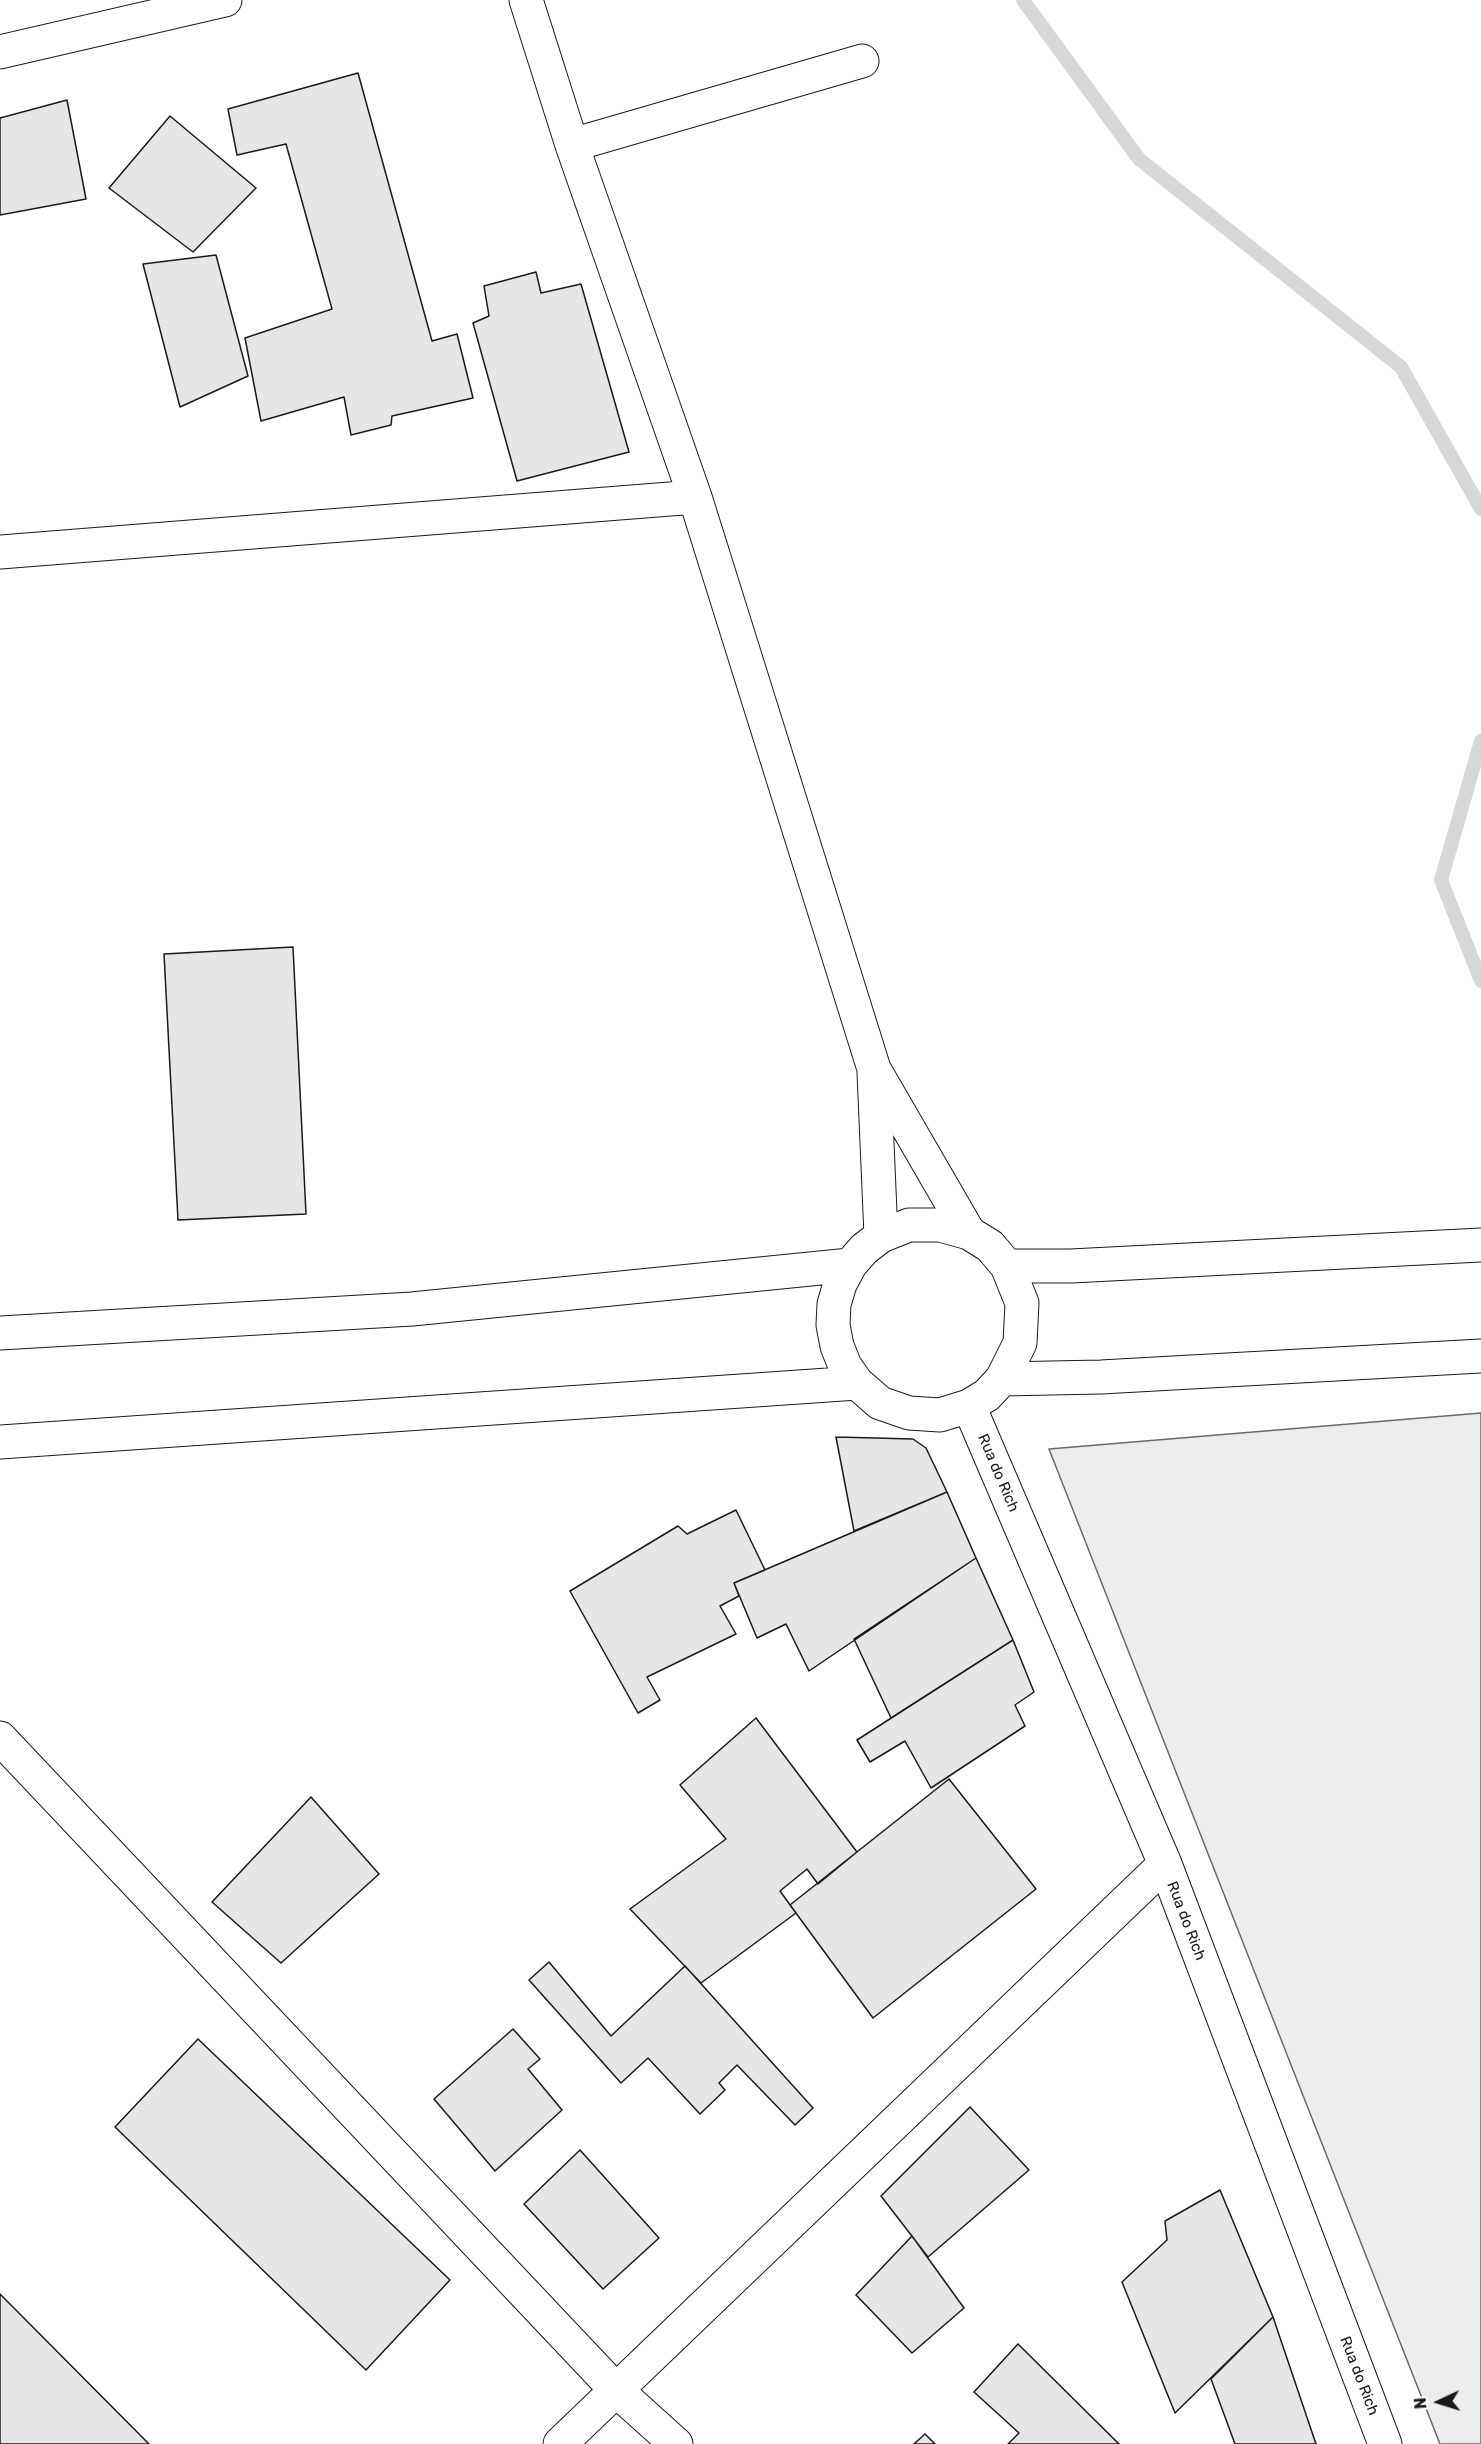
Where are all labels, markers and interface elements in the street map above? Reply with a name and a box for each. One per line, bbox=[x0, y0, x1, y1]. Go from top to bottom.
street label: Rua do Rich bbox=[974, 1431, 1022, 1515]
street label: Rua do Rich bbox=[1163, 1879, 1209, 1963]
street label: Rua do Rich bbox=[1336, 2334, 1382, 2418]
north arrow bbox=[1409, 2372, 1469, 2432]
text: N bbox=[1411, 2397, 1430, 2410]

